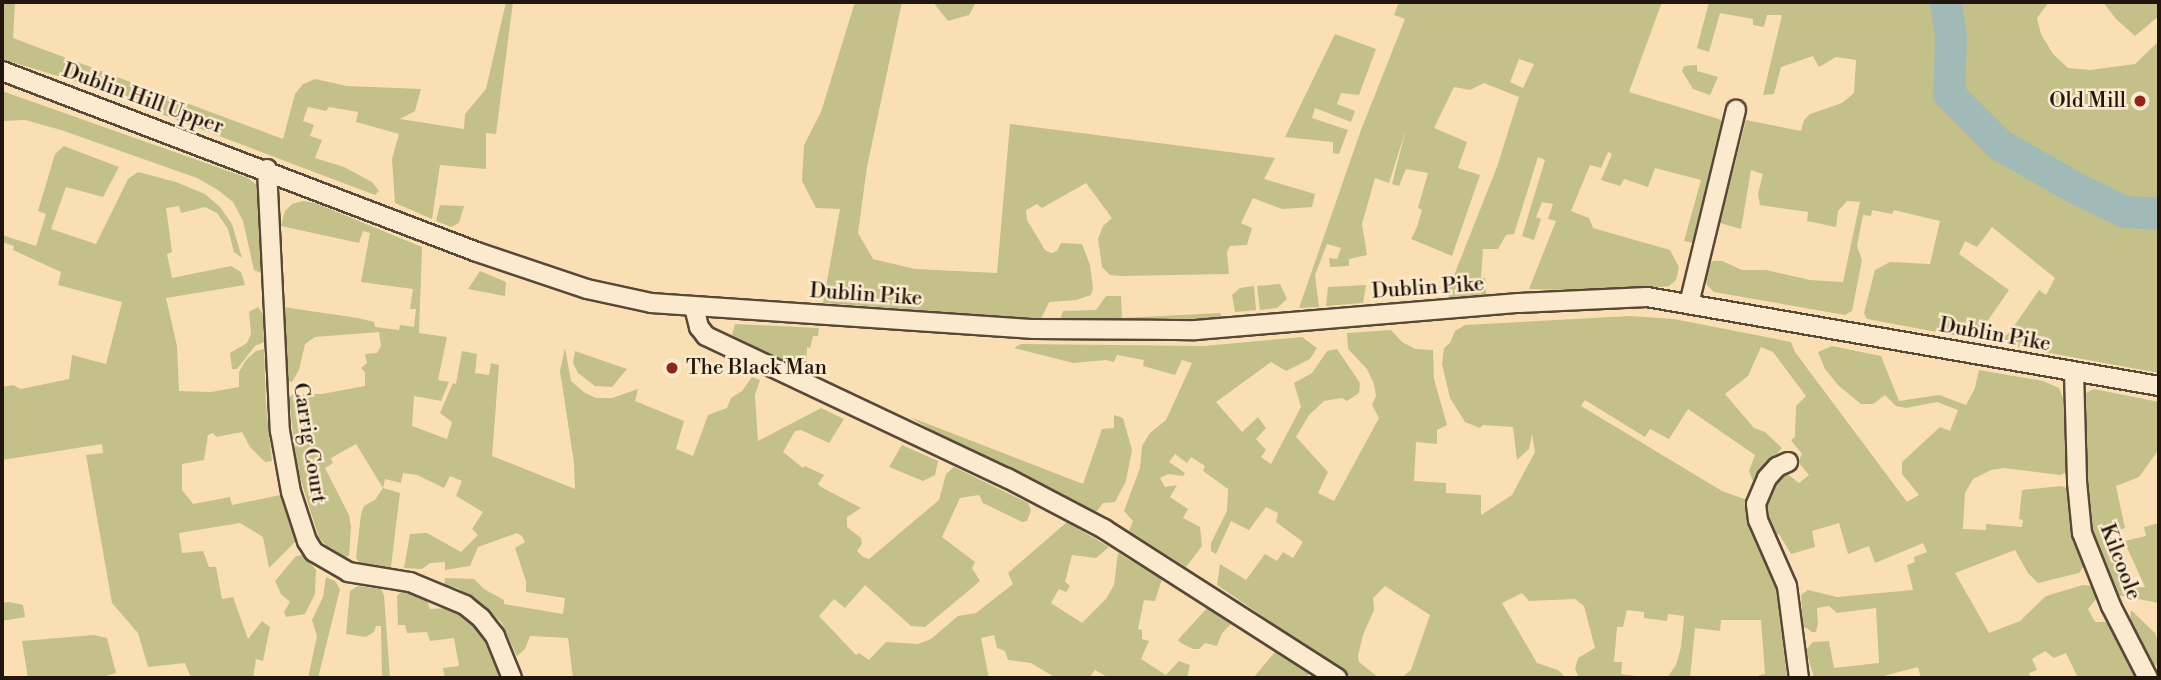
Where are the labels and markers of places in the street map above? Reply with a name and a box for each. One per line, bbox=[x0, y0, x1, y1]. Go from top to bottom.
place label: Old Mill bbox=[2049, 88, 2126, 114]
marker: Old Mill bbox=[2132, 93, 2148, 109]
place label: The Black Man bbox=[686, 355, 827, 381]
marker: The Black Man bbox=[664, 360, 680, 376]

